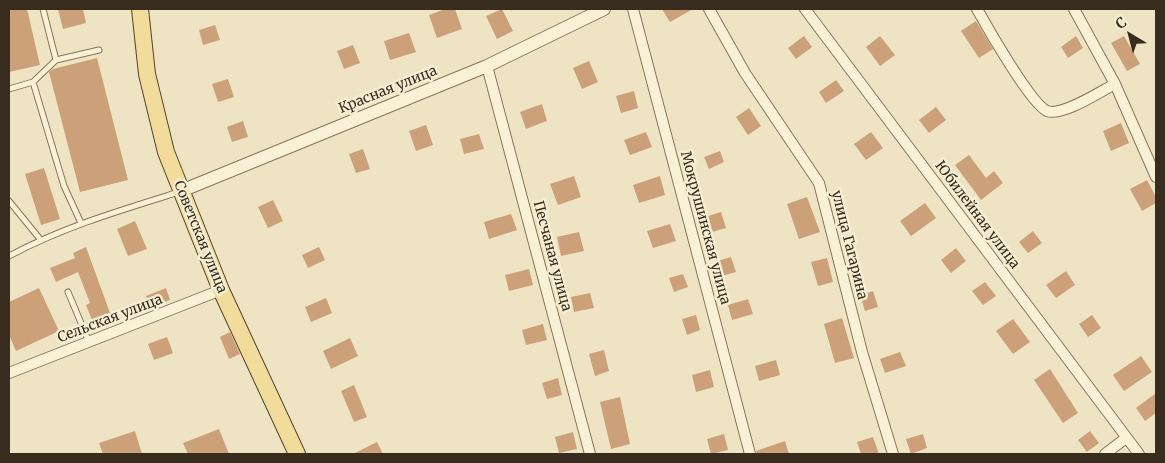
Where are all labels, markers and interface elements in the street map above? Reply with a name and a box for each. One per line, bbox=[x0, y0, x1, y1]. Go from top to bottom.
north arrow bbox=[1105, 10, 1155, 60]
text: С bbox=[1112, 13, 1130, 33]
street label: Красная улица bbox=[336, 63, 440, 117]
street label: Мокрушинская улица bbox=[676, 149, 734, 307]
street label: Юбилейная улица bbox=[931, 158, 1023, 272]
street label: Советская улица bbox=[170, 178, 230, 296]
street label: улица Гагарина bbox=[827, 189, 871, 301]
street label: Песчаная улица bbox=[529, 199, 575, 313]
street label: Сельская улица bbox=[55, 291, 165, 347]

